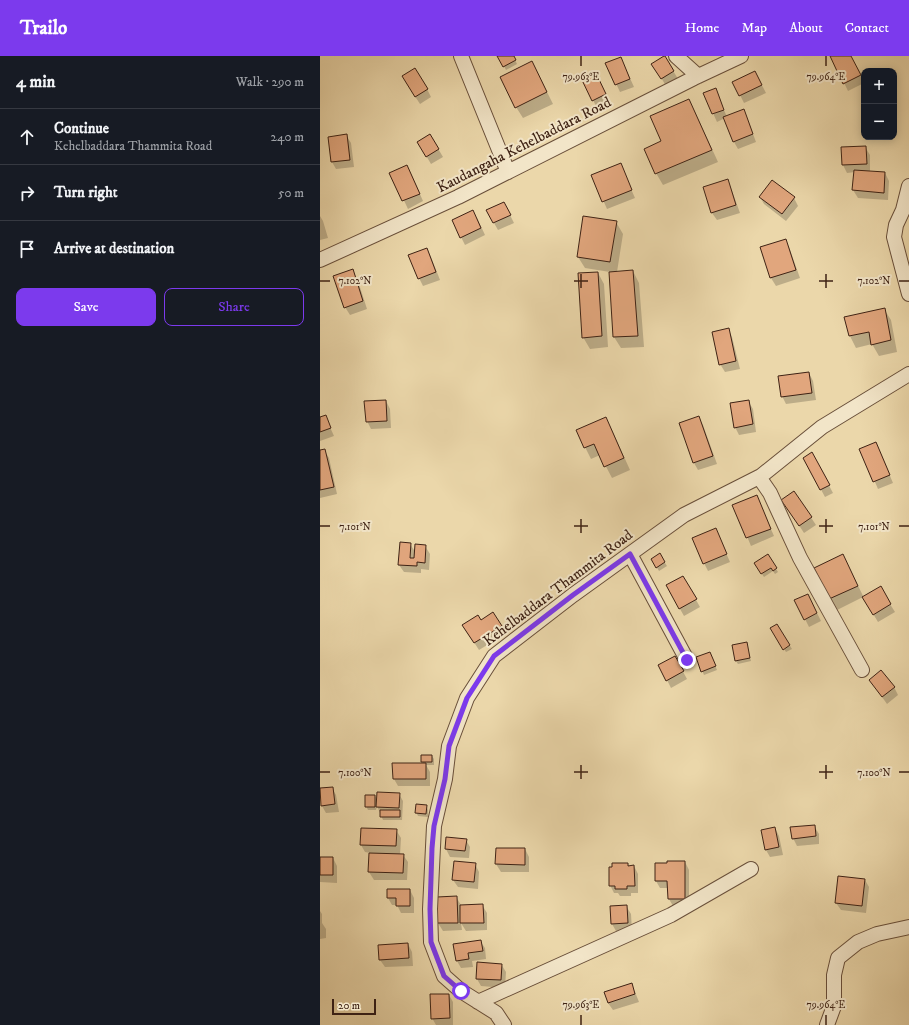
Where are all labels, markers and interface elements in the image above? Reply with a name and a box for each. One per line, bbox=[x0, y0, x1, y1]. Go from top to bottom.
text: Trailo bbox=[20, 17, 67, 40]
text: Home bbox=[685, 19, 719, 37]
text: Map bbox=[741, 19, 767, 37]
text: About bbox=[789, 19, 823, 37]
text: Contact bbox=[845, 19, 889, 37]
map controls bbox=[861, 68, 897, 140]
button: + bbox=[861, 68, 897, 104]
text: 4 min bbox=[16, 71, 55, 93]
text: 79.963°E bbox=[563, 71, 599, 83]
text: 79.964°E bbox=[807, 71, 845, 83]
text: Walk · 290 m bbox=[236, 74, 304, 90]
street label: Kaudangaha Kehelbaddara Road bbox=[434, 92, 615, 197]
button: − bbox=[861, 104, 897, 140]
text: Continue bbox=[54, 119, 109, 138]
icon: ahead bbox=[16, 126, 38, 148]
text: 240 m bbox=[271, 129, 304, 145]
text: Kehelbaddara Thammita Road bbox=[54, 138, 212, 154]
icon: right bbox=[16, 182, 38, 204]
text: Turn right bbox=[54, 183, 117, 202]
text: 50 m bbox=[278, 185, 304, 201]
icon: arrive bbox=[16, 238, 38, 260]
text: Arrive at destination bbox=[54, 239, 174, 258]
text: 7.102°N bbox=[339, 275, 371, 287]
text: 7.102°N bbox=[858, 275, 890, 287]
button: Save bbox=[16, 288, 156, 326]
button: Share bbox=[164, 288, 304, 326]
text: 7.101°N bbox=[339, 521, 371, 533]
text: 7.101°N bbox=[858, 521, 890, 533]
street label: Kehelbaddara Thammita Road bbox=[479, 525, 637, 650]
route end bbox=[678, 651, 696, 669]
text: 7.100°N bbox=[338, 767, 372, 779]
text: 7.100°N bbox=[857, 767, 891, 779]
route start bbox=[452, 982, 470, 1000]
scale bar bbox=[332, 997, 376, 1016]
text: 20 m bbox=[338, 999, 360, 1013]
text: 79.963°E bbox=[563, 999, 599, 1011]
text: 79.964°E bbox=[807, 999, 845, 1011]

